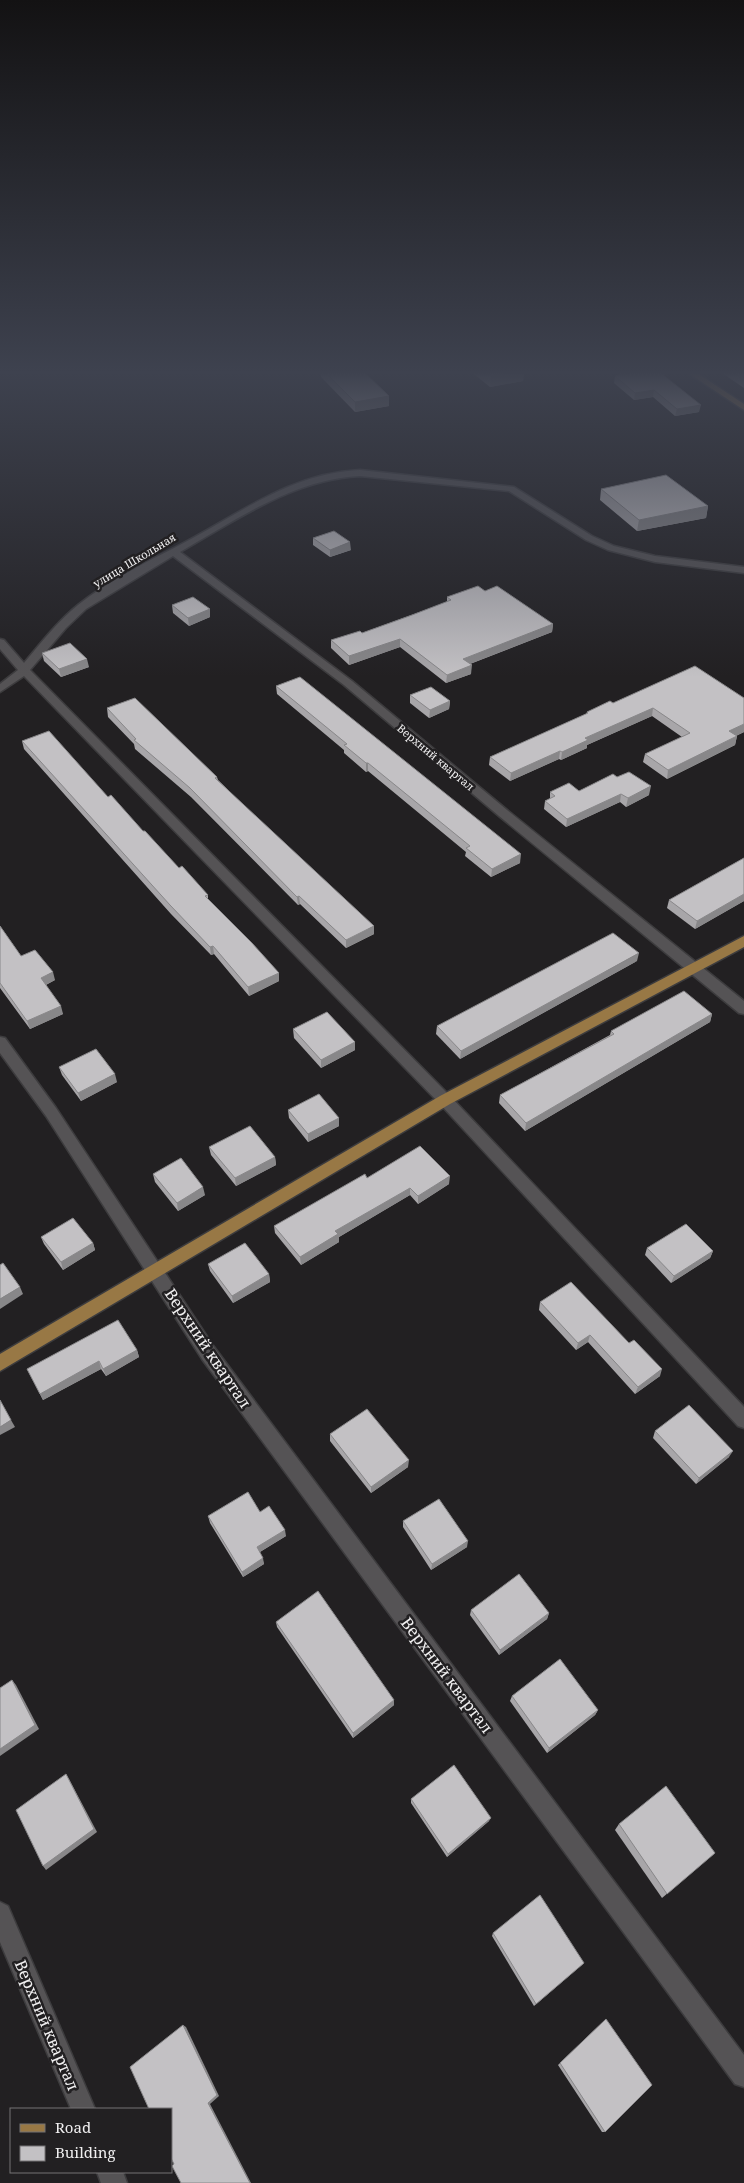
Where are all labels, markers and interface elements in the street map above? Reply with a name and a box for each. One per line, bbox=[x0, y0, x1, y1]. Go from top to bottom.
street label: улица Школьная bbox=[90, 529, 178, 591]
street label: Верхний квартал bbox=[394, 720, 478, 794]
street label: Верхний квартал bbox=[160, 1284, 256, 1412]
street label: Верхний квартал bbox=[396, 1612, 498, 1738]
street label: Верхний квартал bbox=[10, 1956, 85, 2094]
legend bbox=[10, 2108, 172, 2173]
text: Road bbox=[55, 2117, 91, 2137]
text: Building bbox=[55, 2142, 116, 2162]

